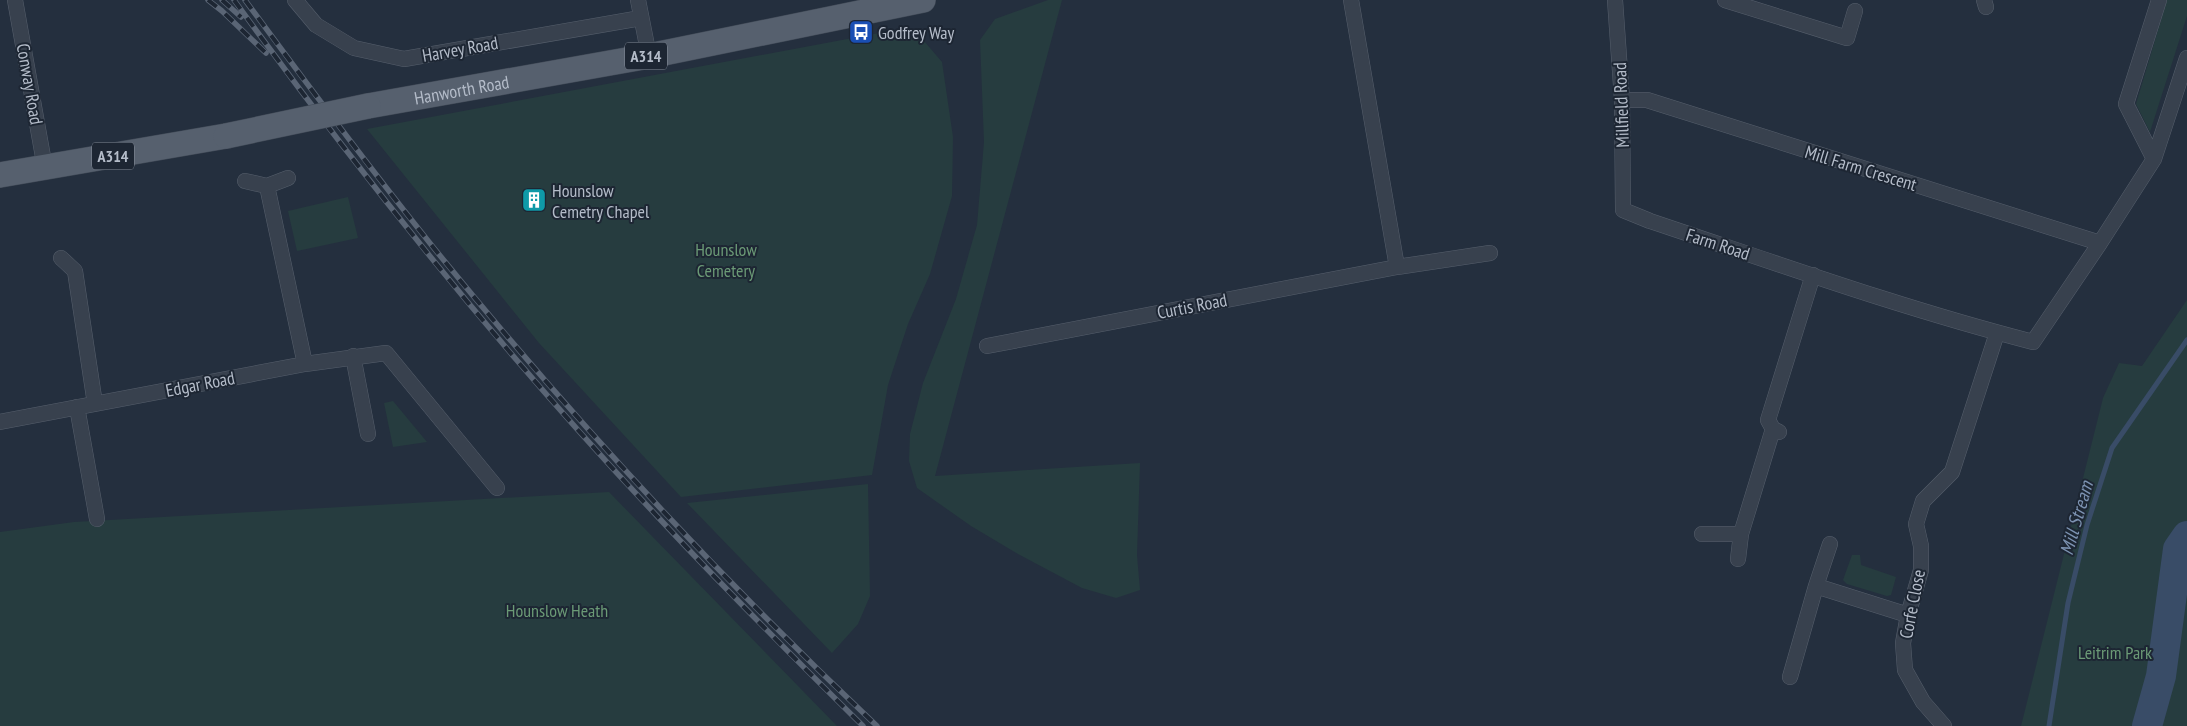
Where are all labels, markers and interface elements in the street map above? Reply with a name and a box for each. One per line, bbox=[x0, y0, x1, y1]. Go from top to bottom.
bus stop icon: Godfrey Way bbox=[848, 19, 874, 45]
place label: Godfrey Way bbox=[878, 21, 955, 44]
street label: Harvey Road bbox=[420, 31, 500, 67]
street label: Conway Road bbox=[12, 42, 48, 126]
road number: A314 bbox=[625, 42, 667, 70]
street label: Millfield Road bbox=[1608, 62, 1634, 148]
street label: Hanworth Road bbox=[412, 70, 511, 109]
street label: Mill Farm Crescent bbox=[1802, 140, 1920, 196]
road number: A314 bbox=[92, 142, 134, 170]
place label: Hounslow Cemetry Chapel bbox=[552, 179, 650, 223]
building icon: Hounslow Cemetry Chapel bbox=[521, 187, 547, 213]
street label: Farm Road bbox=[1683, 223, 1753, 265]
park label: Hounslow Cemetery bbox=[695, 238, 757, 282]
street label: Curtis Road bbox=[1155, 288, 1229, 324]
street label: Edgar Road bbox=[163, 366, 237, 402]
water label: Mill Stream bbox=[2054, 477, 2098, 558]
street label: Corfe Close bbox=[1894, 567, 1930, 641]
park label: Hounslow Heath bbox=[506, 599, 608, 622]
park label: Leitrim Park bbox=[2078, 641, 2152, 664]

